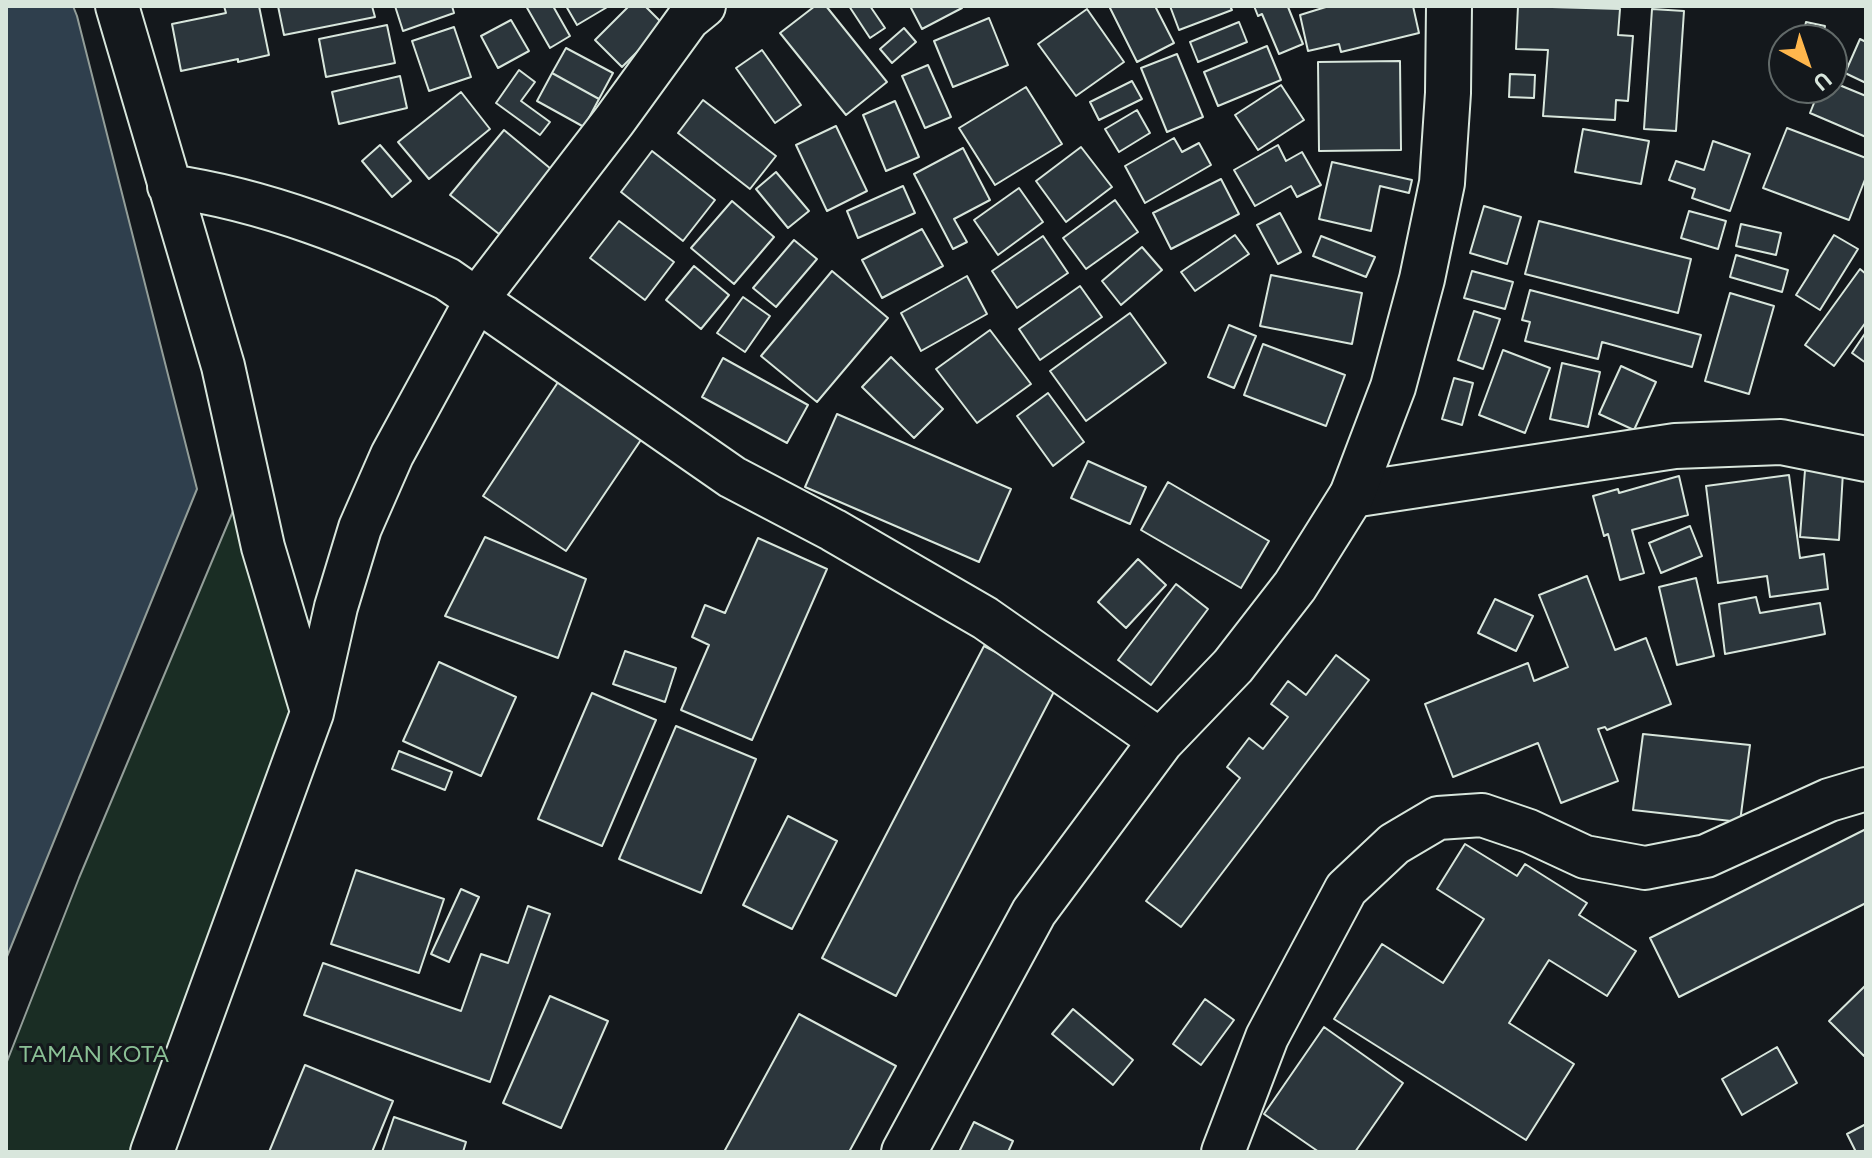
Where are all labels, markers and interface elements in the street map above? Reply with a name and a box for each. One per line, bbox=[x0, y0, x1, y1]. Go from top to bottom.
north arrow bbox=[1768, 24, 1848, 104]
text: U bbox=[1808, 66, 1837, 97]
park label: TAMAN KOTA bbox=[19, 1041, 169, 1069]

